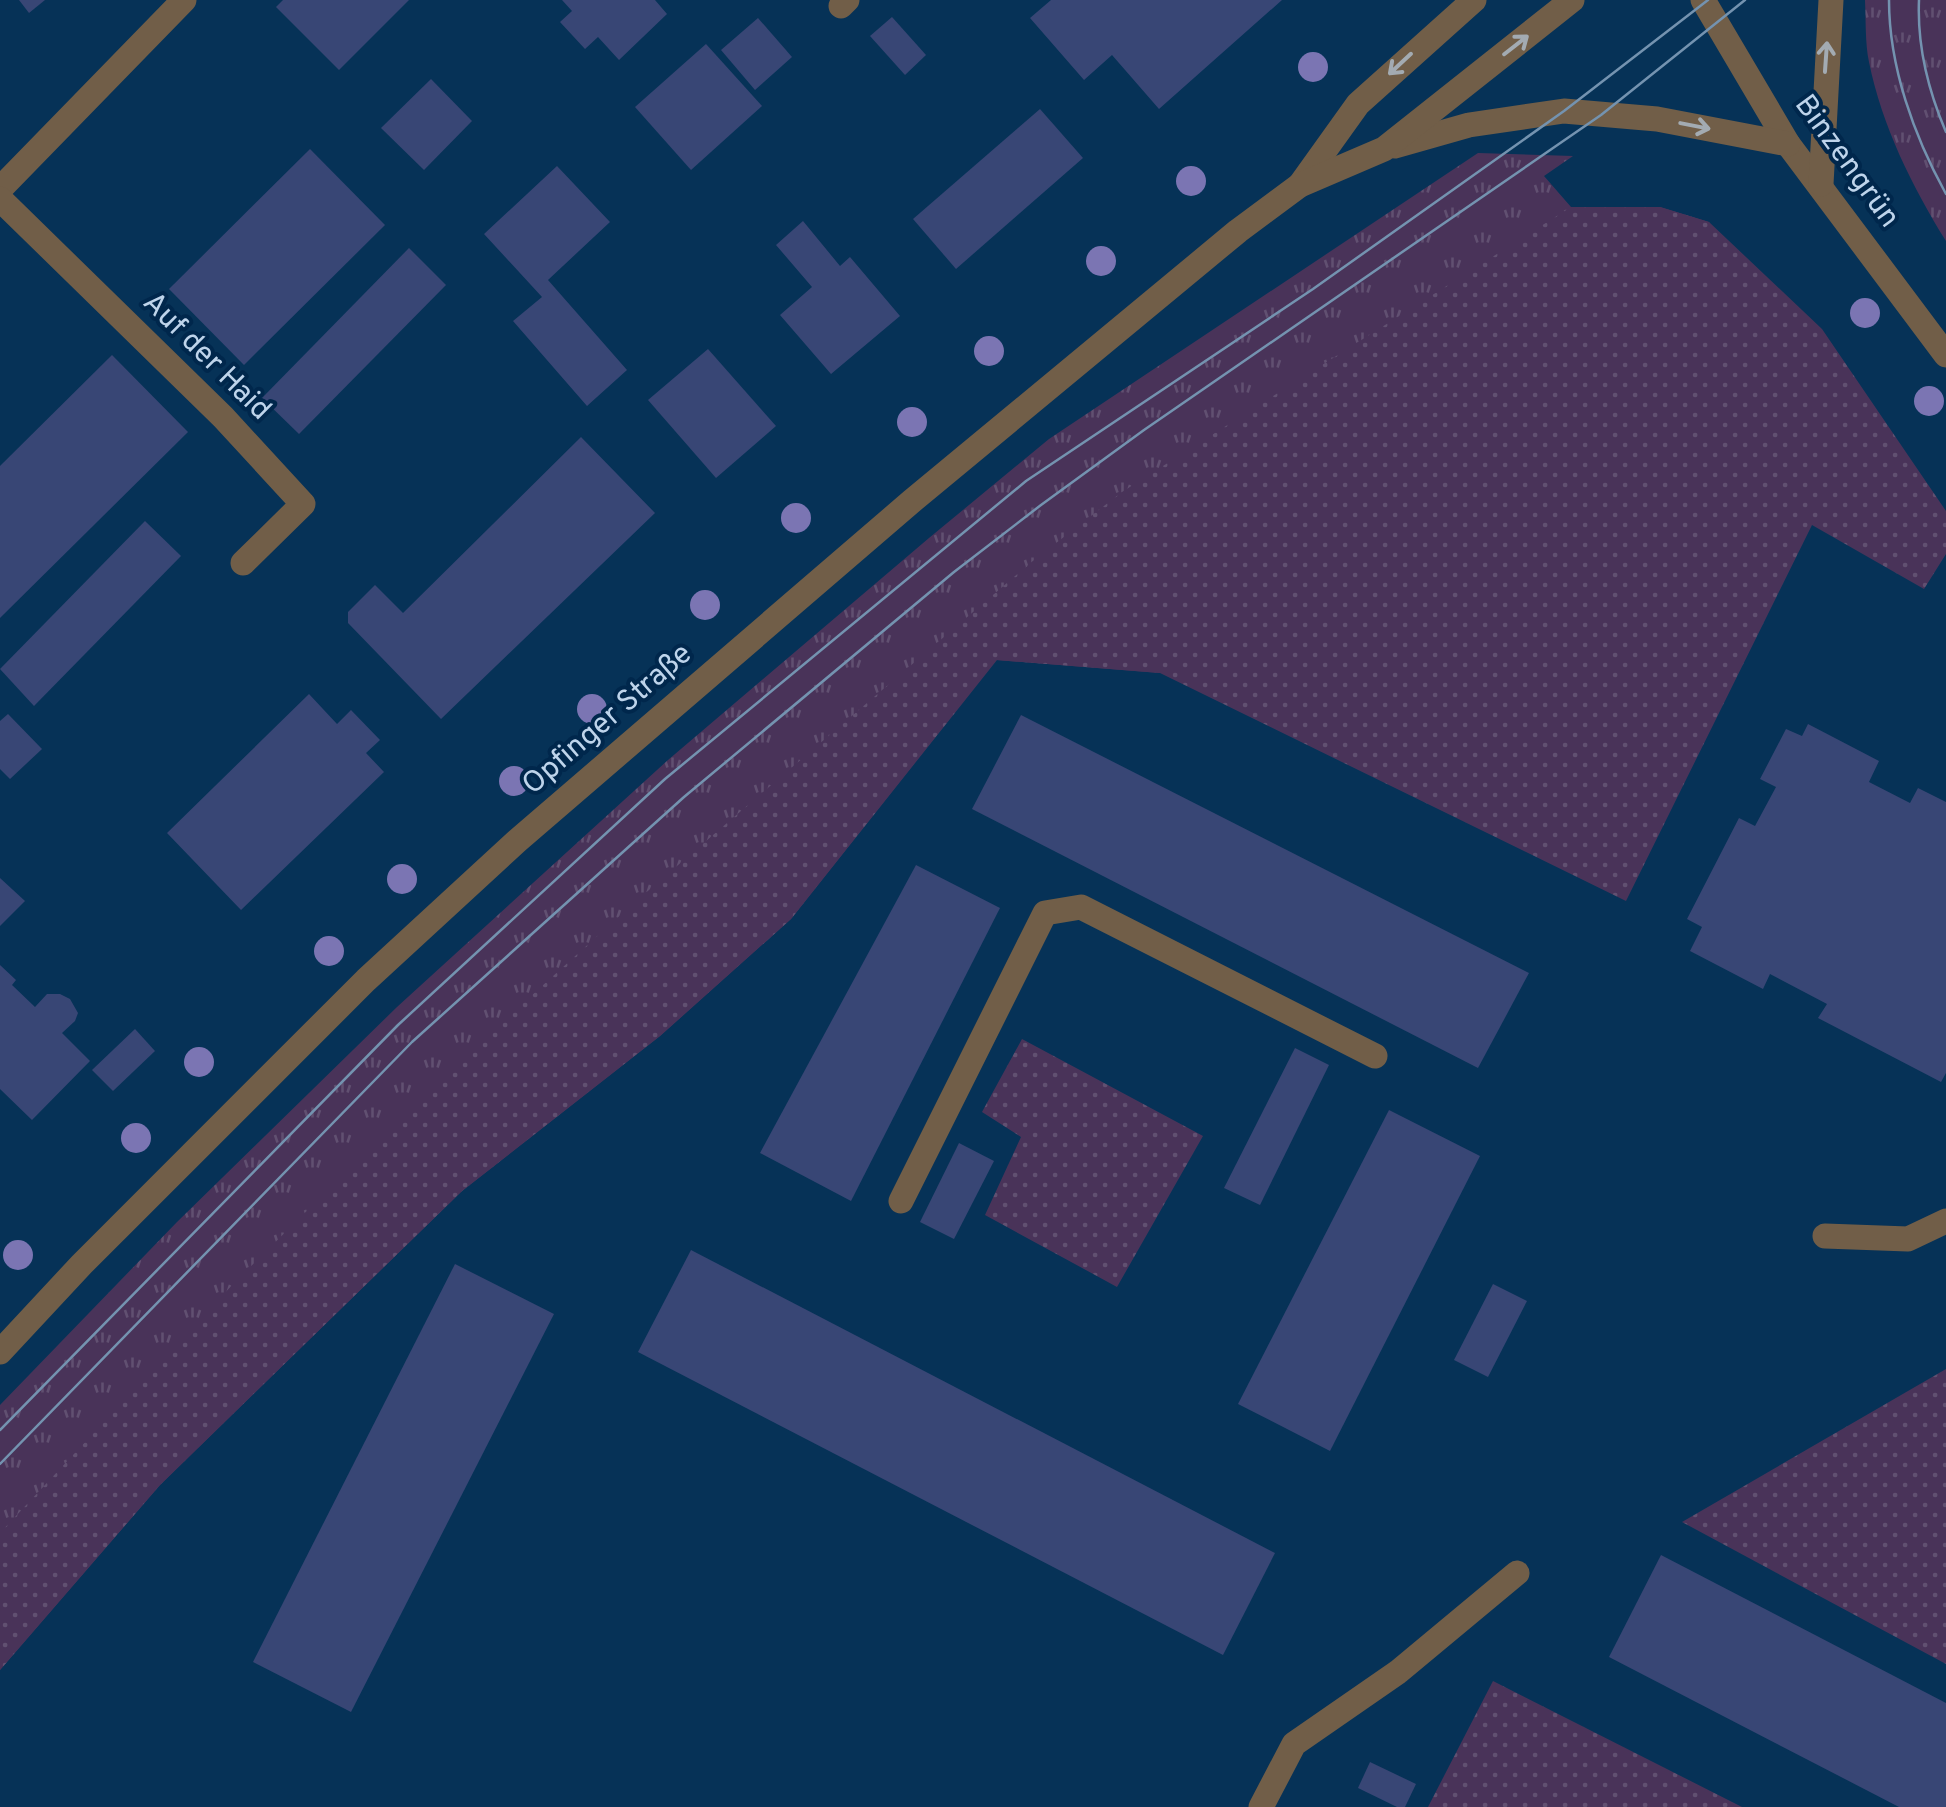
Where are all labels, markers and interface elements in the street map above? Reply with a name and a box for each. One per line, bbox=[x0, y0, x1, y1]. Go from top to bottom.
one-way arrow bbox=[1502, 35, 1529, 56]
one-way arrow bbox=[1817, 42, 1836, 74]
one-way arrow bbox=[1388, 52, 1413, 75]
street label: Binzengrün bbox=[1785, 88, 1907, 236]
one-way arrow bbox=[1678, 118, 1710, 137]
street label: Auf der Haid bbox=[134, 285, 278, 429]
street label: Opfinger Straße bbox=[516, 636, 700, 804]

